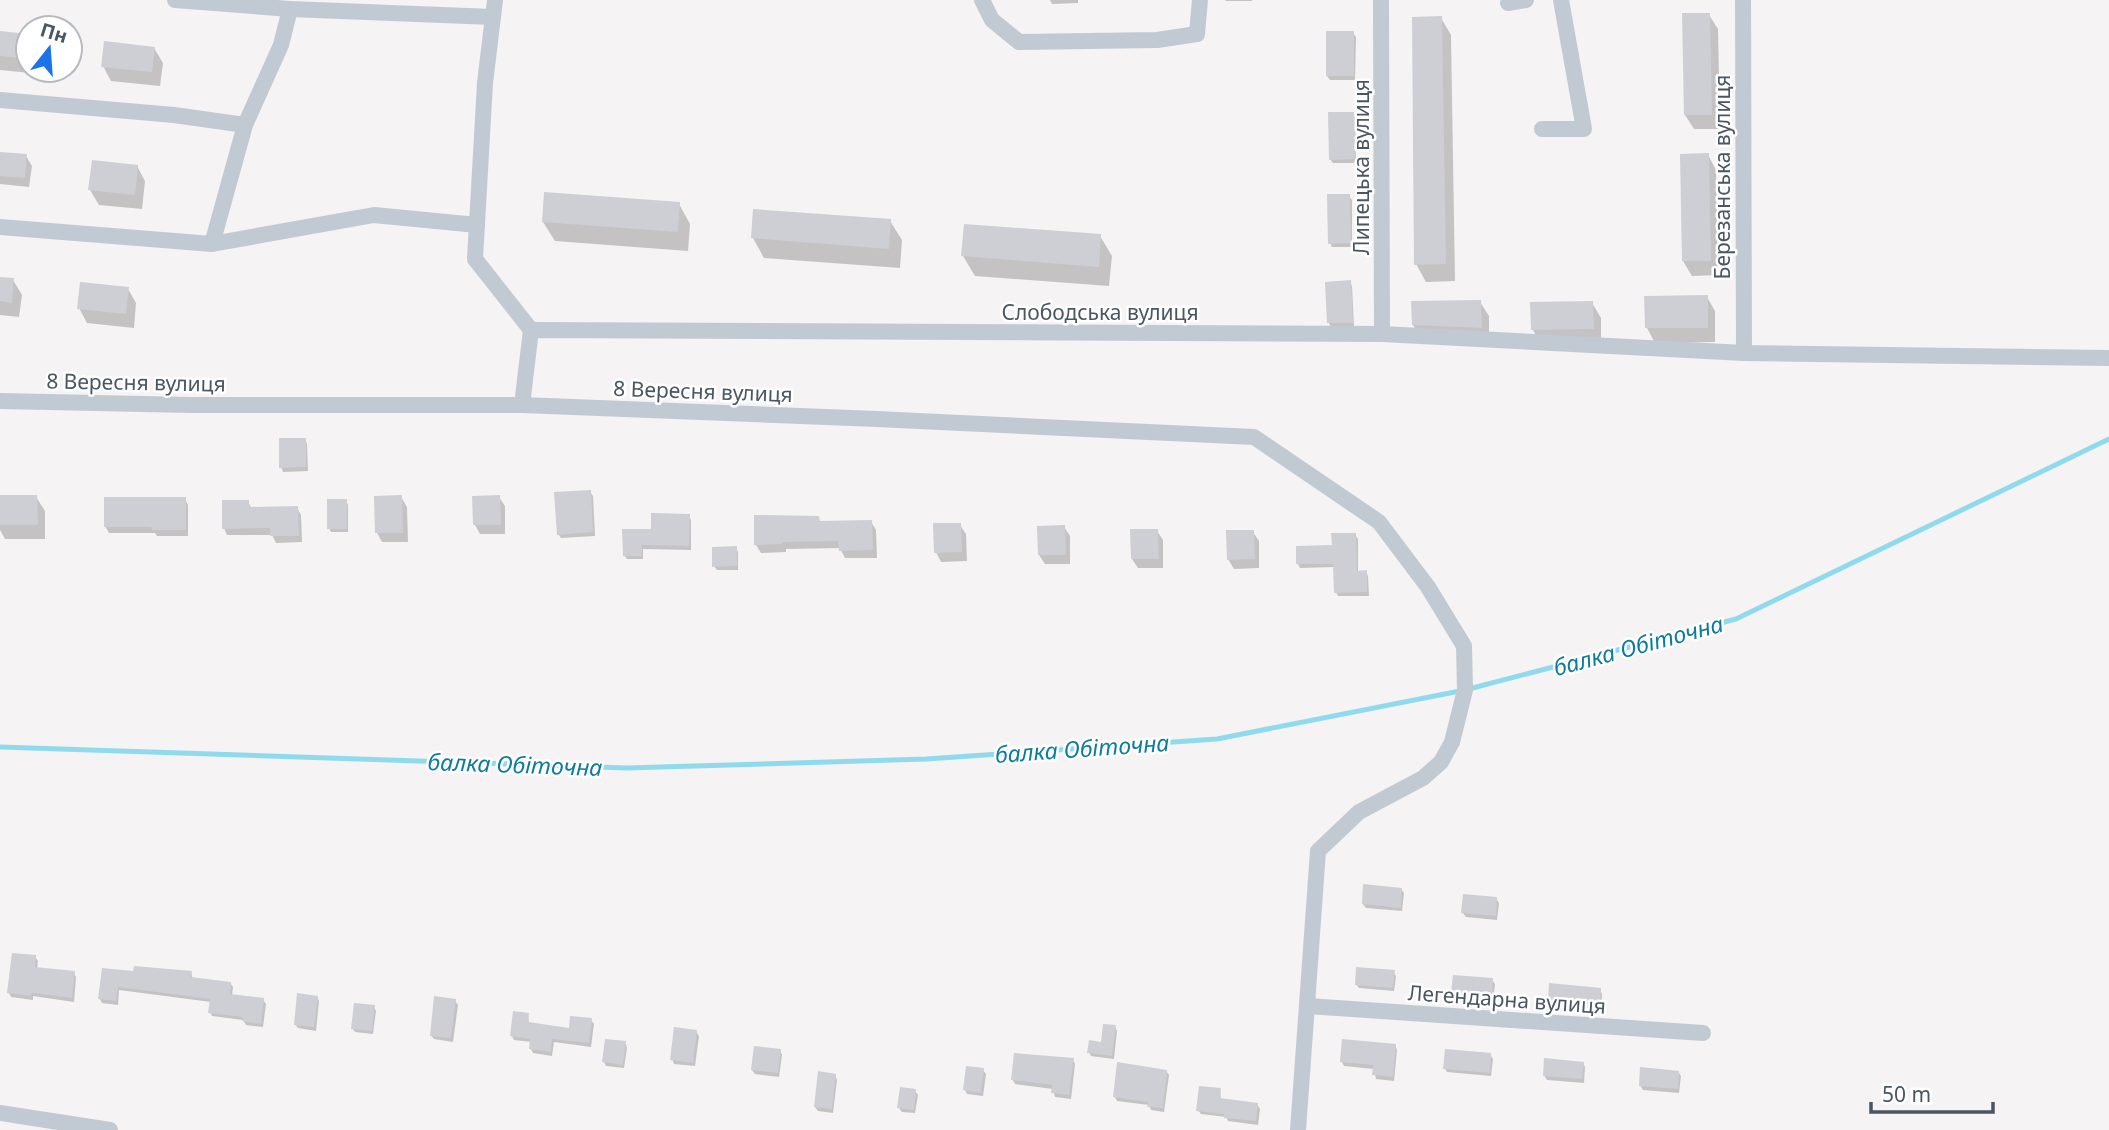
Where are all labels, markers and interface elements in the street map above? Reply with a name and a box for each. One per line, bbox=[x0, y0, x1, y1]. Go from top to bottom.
north arrow bbox=[14, 14, 84, 84]
text: Пн bbox=[37, 16, 71, 49]
street label: Березанська вулиця bbox=[1708, 75, 1736, 279]
street label: Липецька вулиця bbox=[1347, 79, 1375, 255]
street label: Слободська вулиця bbox=[1001, 298, 1199, 326]
street label: 8 Вересня вулиця bbox=[46, 366, 226, 398]
street label: 8 Вересня вулиця bbox=[613, 374, 793, 408]
water label: балка Обіточна bbox=[1549, 607, 1727, 683]
water label: балка Обіточна bbox=[994, 726, 1170, 770]
water label: балка Обіточна bbox=[427, 745, 603, 783]
street label: Легендарна вулиця bbox=[1407, 978, 1607, 1020]
scale bar bbox=[1871, 1070, 1994, 1114]
text: 50 m bbox=[1882, 1080, 1931, 1108]

